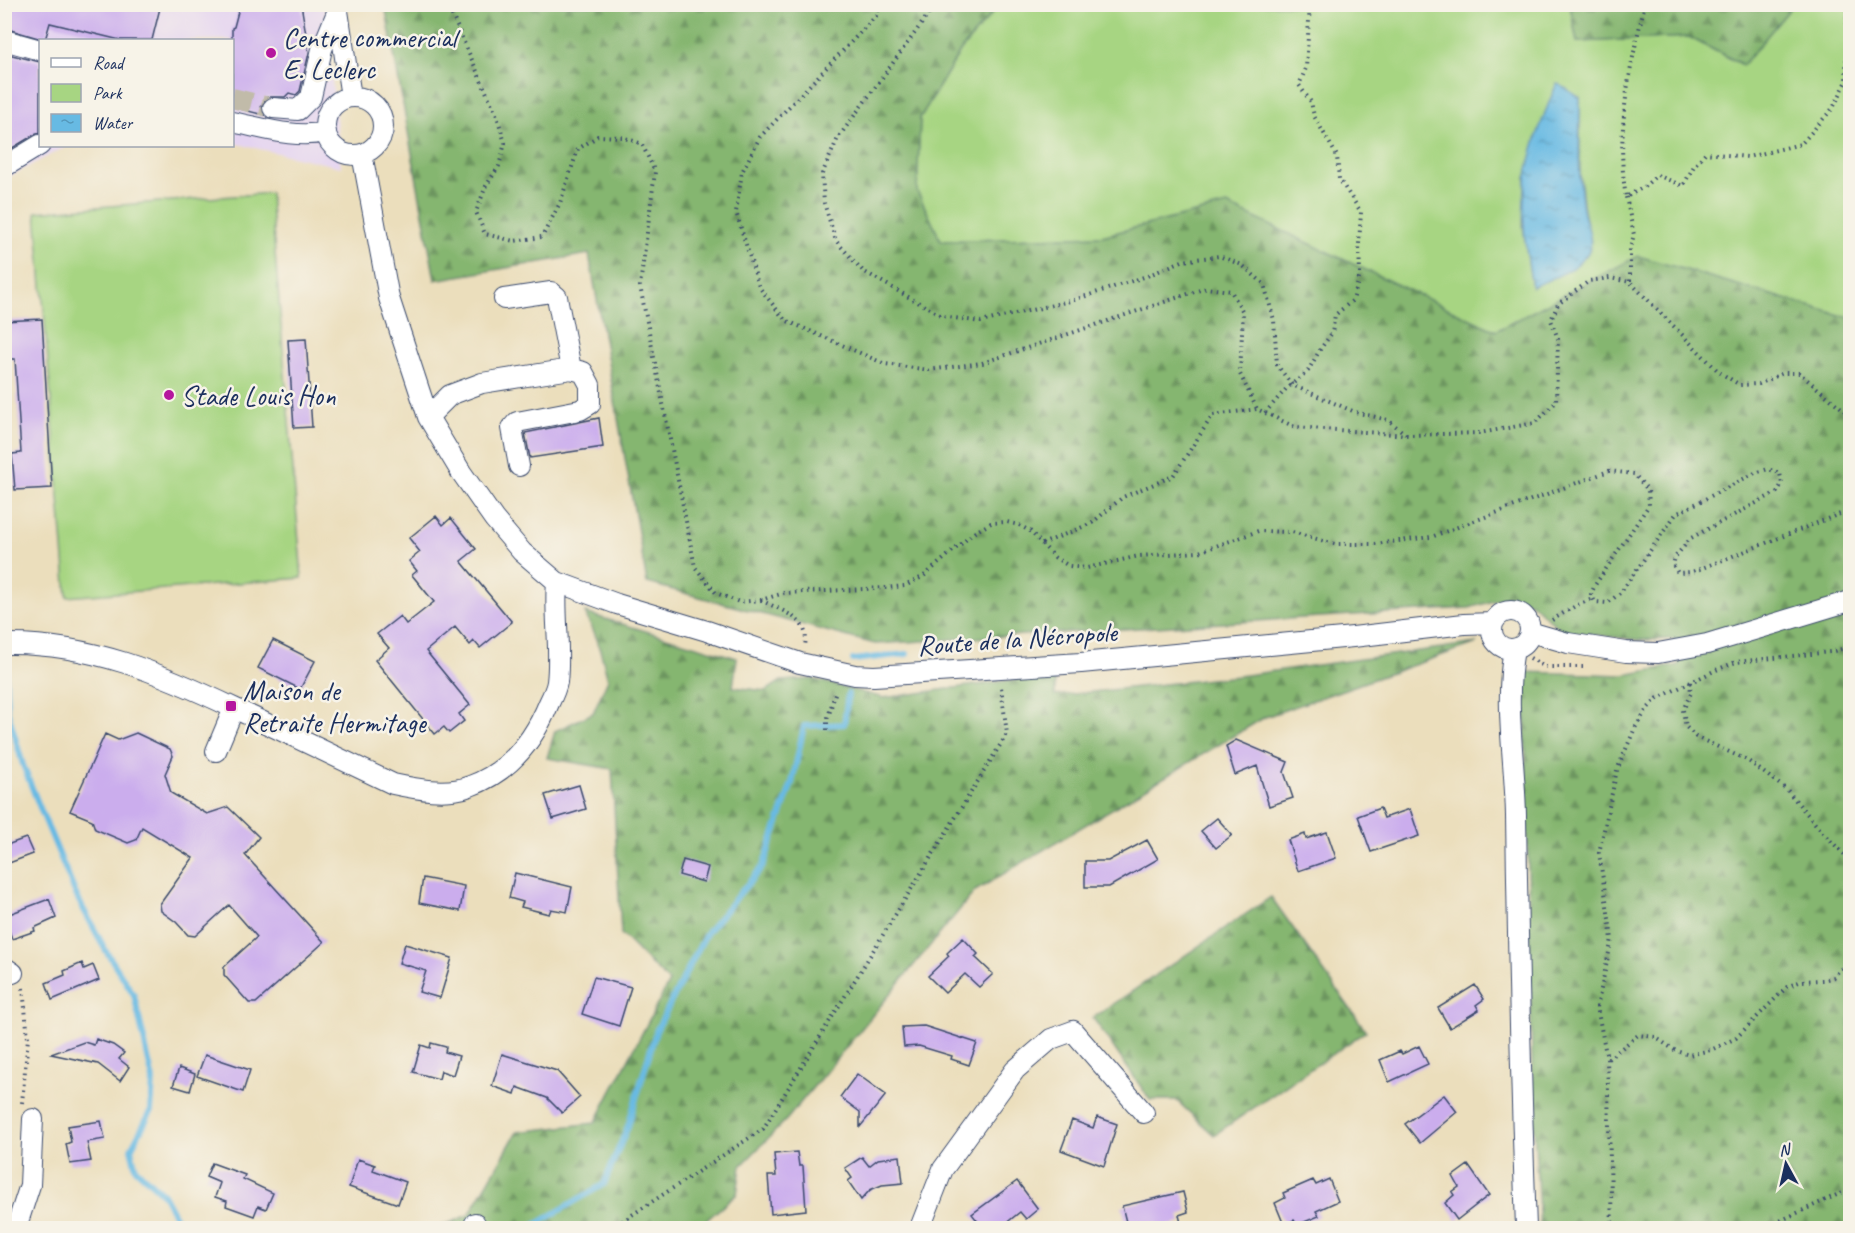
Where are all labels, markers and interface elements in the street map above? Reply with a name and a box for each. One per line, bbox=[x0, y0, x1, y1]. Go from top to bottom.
place label: Centre commercial E. Leclerc bbox=[283, 20, 462, 87]
legend bbox=[39, 39, 234, 147]
marker: Centre commercial E. Leclerc bbox=[264, 46, 278, 60]
text: Road bbox=[93, 52, 126, 74]
text: Park bbox=[93, 82, 123, 104]
text: Water bbox=[93, 112, 134, 134]
place label: Stade Louis Hon bbox=[181, 378, 336, 413]
marker: Stade Louis Hon bbox=[162, 388, 176, 402]
street label: Route de la Nécropole bbox=[916, 614, 1120, 663]
place label: Maison de Retraite Hermitage bbox=[243, 673, 428, 740]
marker: Maison de Retraite Hermitage bbox=[224, 699, 238, 713]
north arrow bbox=[1756, 1134, 1816, 1194]
text: N bbox=[1778, 1139, 1793, 1161]

